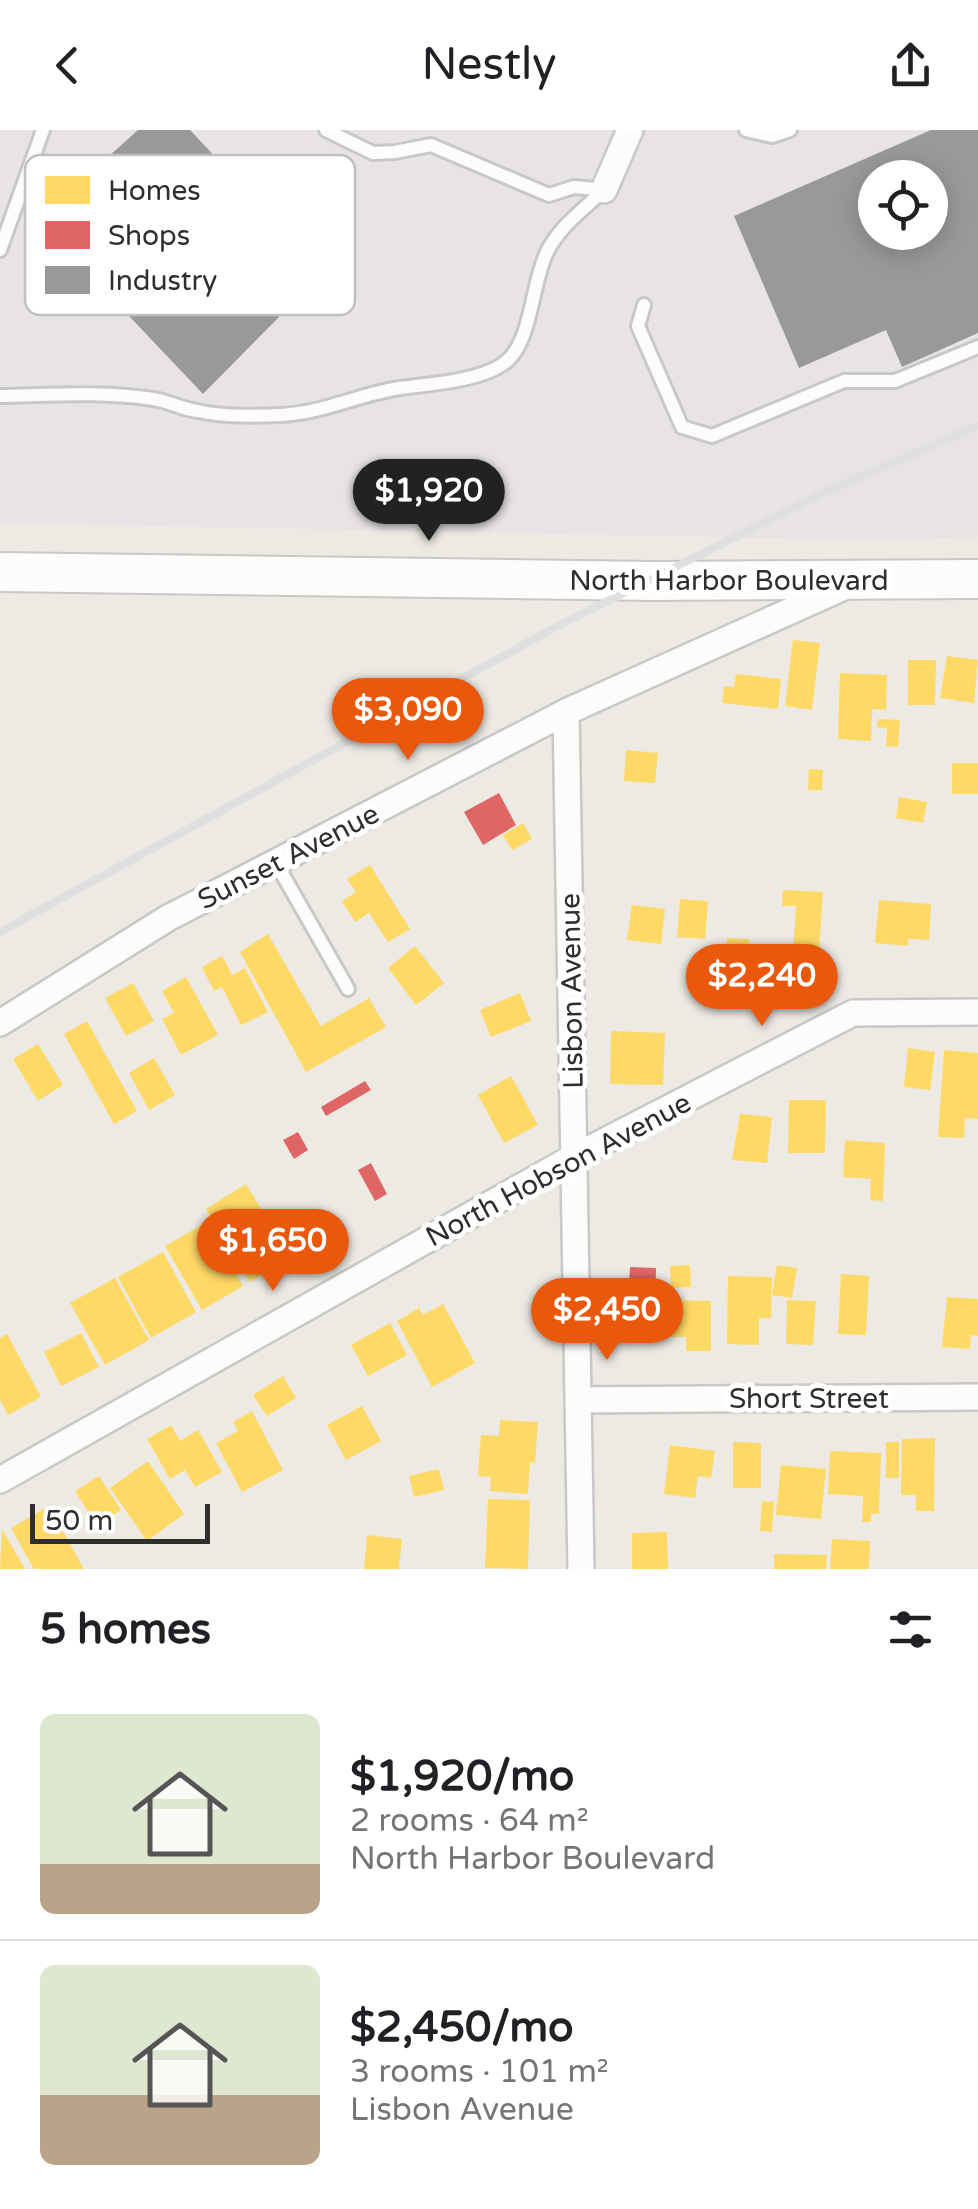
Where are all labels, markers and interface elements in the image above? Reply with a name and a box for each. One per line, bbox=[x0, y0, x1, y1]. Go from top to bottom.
icon: back bbox=[40, 38, 95, 93]
text: Nestly bbox=[422, 38, 556, 92]
icon: share bbox=[883, 38, 938, 93]
legend bbox=[25, 155, 355, 315]
map controls bbox=[858, 160, 948, 250]
button: locate bbox=[858, 160, 948, 250]
text: Homes bbox=[108, 174, 201, 208]
text: Shops bbox=[108, 219, 190, 253]
text: Industry bbox=[108, 264, 217, 298]
pin: $1,920 bbox=[348, 459, 510, 544]
text: $1,920 bbox=[375, 472, 483, 510]
street label: North Harbor Boulevard bbox=[569, 564, 889, 598]
pin: $3,090 bbox=[327, 678, 489, 763]
text: $3,090 bbox=[354, 691, 462, 729]
street label: Sunset Avenue bbox=[192, 797, 385, 917]
street label: Lisbon Avenue bbox=[553, 893, 591, 1089]
pin: $2,240 bbox=[681, 944, 843, 1029]
text: $2,240 bbox=[708, 957, 816, 995]
street label: North Hobson Avenue bbox=[420, 1086, 697, 1254]
pin: $1,650 bbox=[192, 1209, 354, 1294]
text: $1,650 bbox=[219, 1222, 327, 1260]
pin: $2,450 bbox=[526, 1278, 688, 1363]
text: $2,450 bbox=[553, 1291, 661, 1329]
street label: Short Street bbox=[729, 1382, 889, 1416]
scale bar bbox=[30, 1499, 210, 1544]
text: 50 m bbox=[45, 1504, 113, 1538]
icon: filters bbox=[883, 1602, 938, 1657]
text: 5 homes bbox=[40, 1604, 211, 1655]
text: $1,920/mo bbox=[350, 1751, 574, 1802]
icon: home bbox=[120, 1754, 240, 1874]
text: 2 rooms · 64 m² bbox=[350, 1802, 589, 1840]
text: North Harbor Boulevard bbox=[350, 1840, 715, 1878]
text: $2,450/mo bbox=[350, 2002, 574, 2053]
icon: home bbox=[120, 2005, 240, 2125]
text: 3 rooms · 101 m² bbox=[350, 2053, 609, 2091]
text: Lisbon Avenue bbox=[350, 2091, 574, 2129]

